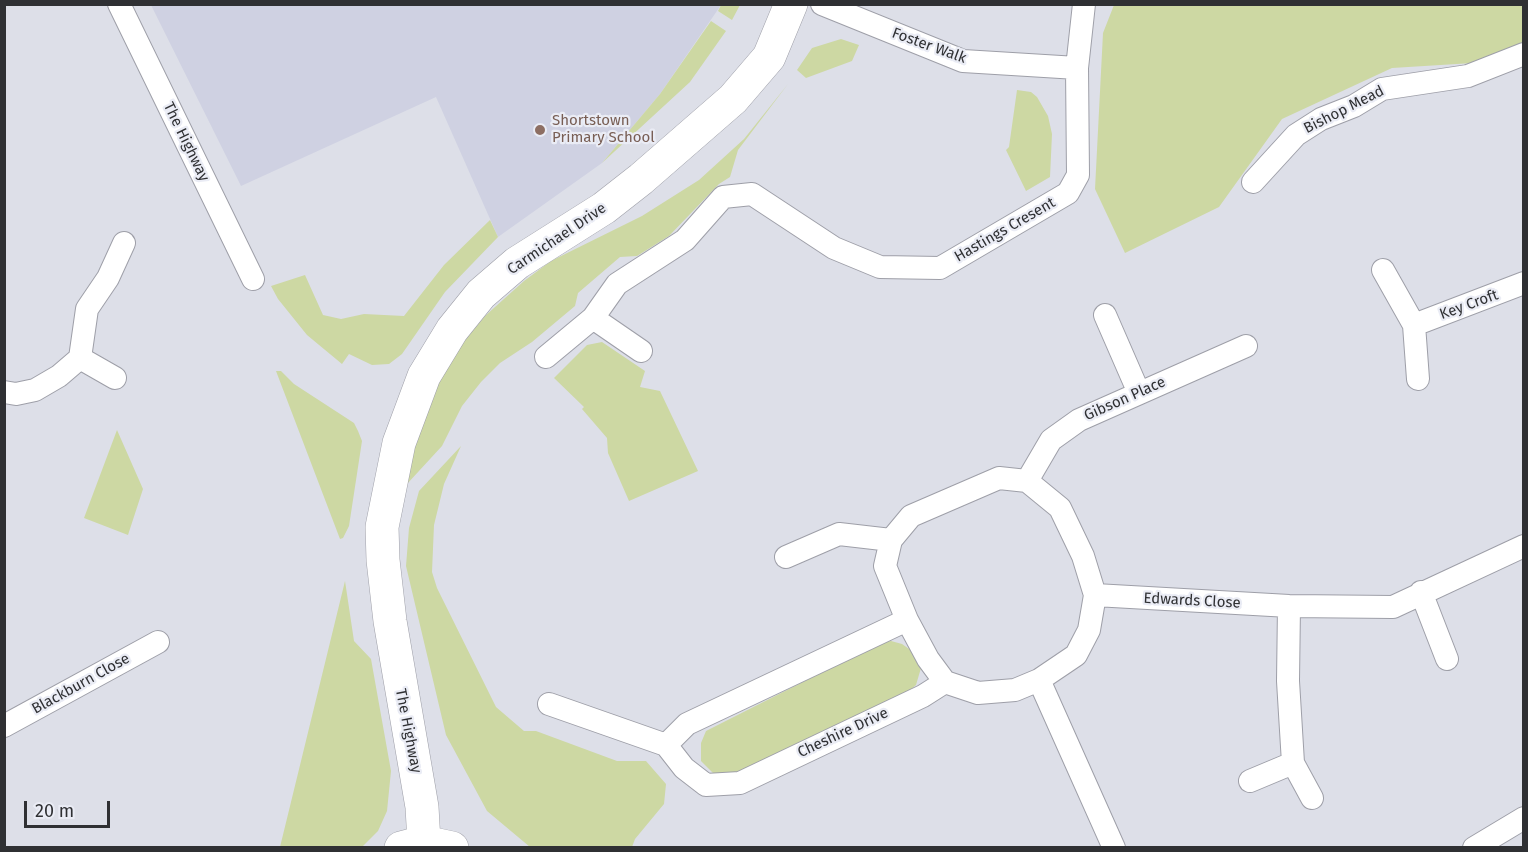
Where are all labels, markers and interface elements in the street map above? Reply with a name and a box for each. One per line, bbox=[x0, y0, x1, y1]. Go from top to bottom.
street label: Foster Walk bbox=[889, 24, 969, 68]
street label: Bishop Mead bbox=[1301, 82, 1387, 138]
street label: The Highway bbox=[159, 100, 213, 184]
place label: Shortstown Primary School bbox=[552, 112, 655, 147]
marker: Shortstown Primary School bbox=[533, 123, 547, 137]
street label: Hastings Cresent bbox=[951, 194, 1059, 266]
street label: Carmichael Drive bbox=[504, 199, 610, 279]
street label: Key Croft bbox=[1437, 286, 1501, 324]
street label: Gibson Place bbox=[1081, 373, 1169, 425]
street label: Edwards Close bbox=[1143, 589, 1241, 613]
street label: Blackburn Close bbox=[29, 650, 133, 718]
street label: The Highway bbox=[391, 687, 425, 775]
street label: Cheshire Drive bbox=[795, 704, 891, 762]
scale bar bbox=[27, 789, 112, 827]
text: 20 m bbox=[35, 800, 74, 822]

